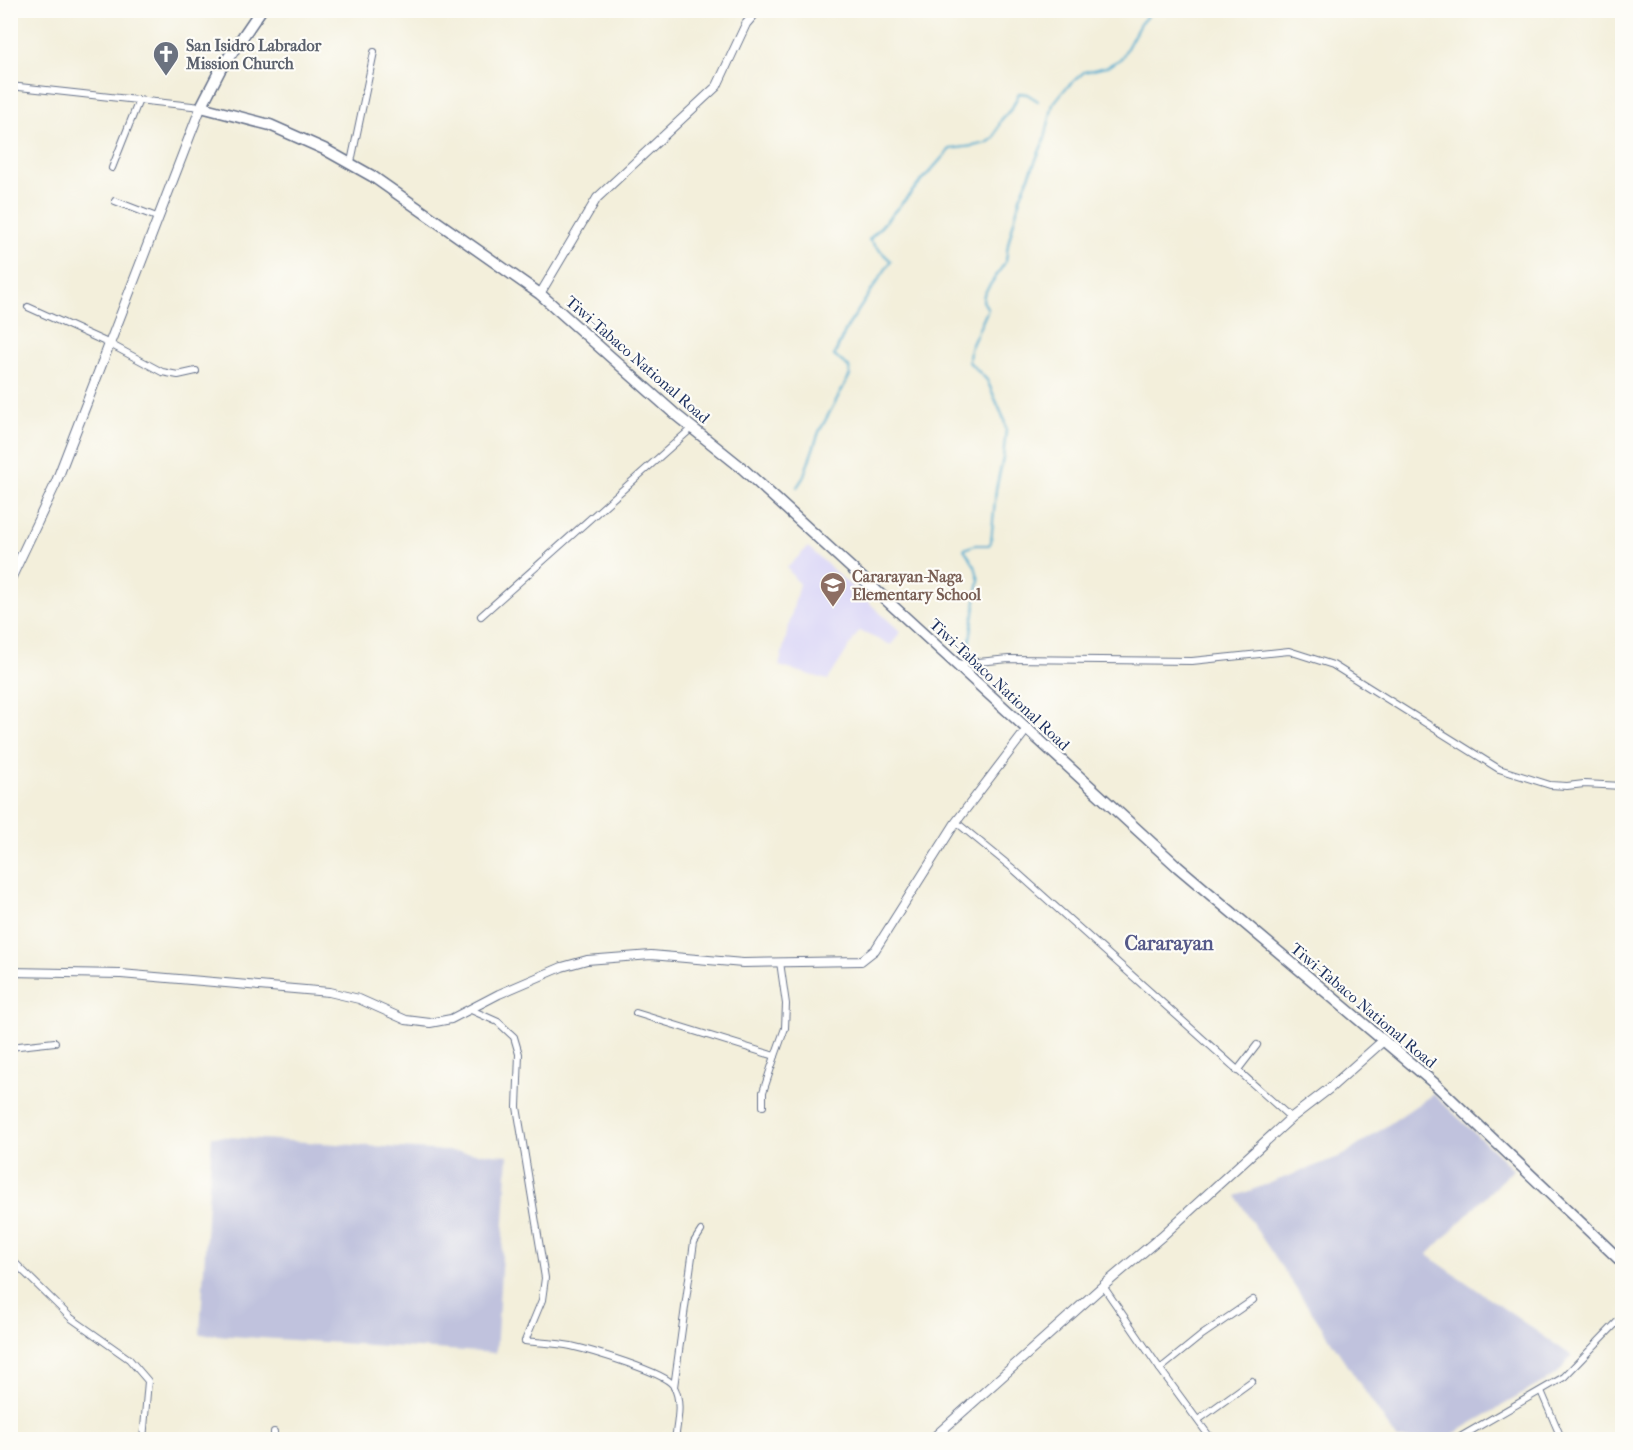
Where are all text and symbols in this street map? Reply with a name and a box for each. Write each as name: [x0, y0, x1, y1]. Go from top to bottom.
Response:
place label: San Isidro Labrador Mission Church: [185, 36, 322, 73]
church icon: San Isidro Labrador Mission Church: [151, 39, 181, 77]
street label: Tiwi-Tabaco National Road: [562, 292, 714, 427]
place label: Cararayan-Naga Elementary School: [852, 567, 981, 605]
school or university icon: Cararayan-Naga Elementary School: [818, 570, 848, 608]
street label: Tiwi-Tabaco National Road: [926, 614, 1074, 754]
district label: Cararayan: [1124, 932, 1214, 955]
street label: Tiwi-Tabaco National Road: [1287, 939, 1441, 1072]

